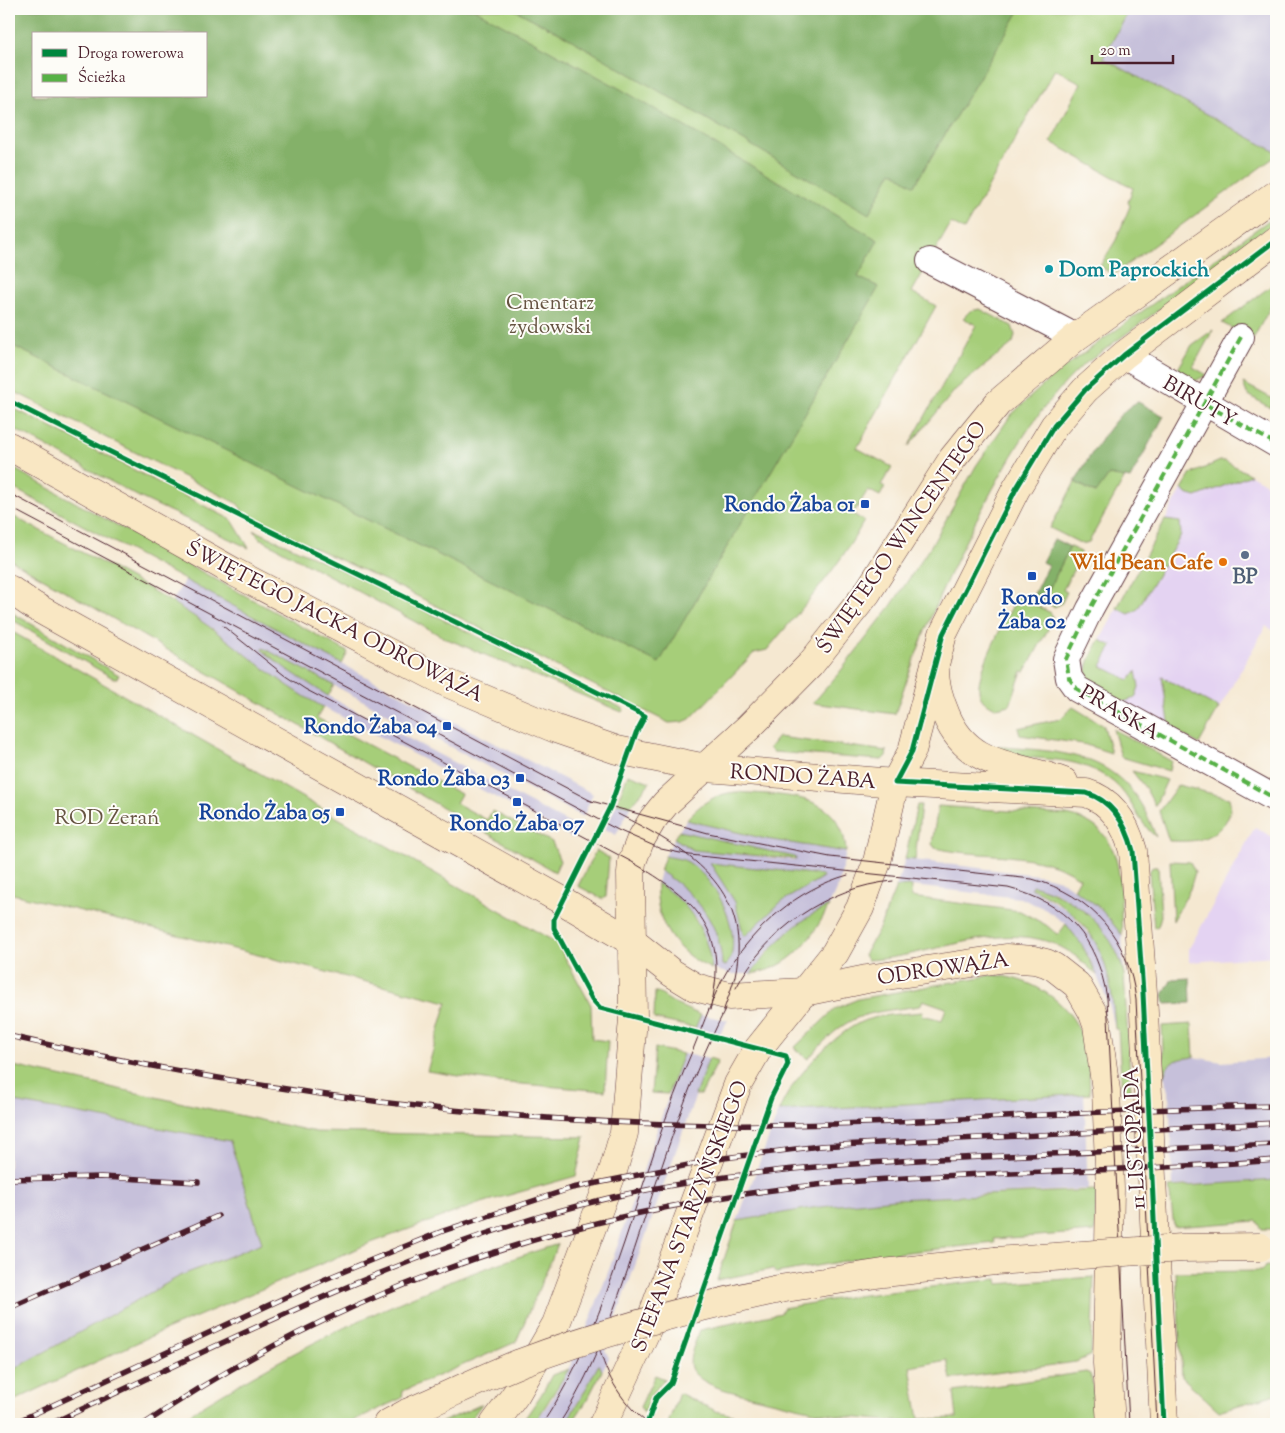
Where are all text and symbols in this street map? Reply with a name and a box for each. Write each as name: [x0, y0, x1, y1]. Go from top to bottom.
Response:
legend: [32, 32, 208, 98]
scale bar: [1092, 32, 1174, 64]
text: 20 m: [1100, 41, 1131, 62]
text: Droga rowerowa: [78, 44, 184, 65]
text: Ścieżka: [78, 66, 126, 89]
place label: Dom Paprockich: [1059, 256, 1210, 286]
marker: Dom Paprockich: [1043, 263, 1055, 275]
park label: Cmentarz żydowski: [506, 289, 594, 343]
street label: BIRUTY: [1157, 370, 1242, 436]
street label: ŚWIĘTEGO WINCENTEGO: [811, 416, 995, 661]
place label: Rondo Żaba 01: [724, 491, 856, 521]
marker: Rondo Żaba 01: [859, 498, 871, 510]
street label: ŚWIĘTEGO JACKA ODROWĄŻA: [180, 534, 488, 711]
place label: Wild Bean Cafe: [1070, 549, 1213, 579]
marker: BP: [1239, 549, 1251, 561]
marker: Wild Bean Cafe: [1217, 556, 1229, 568]
place label: BP: [1232, 563, 1258, 593]
marker: Rondo Żaba 02: [1026, 570, 1038, 582]
place label: Rondo Żaba 02: [998, 584, 1066, 638]
street label: PRASKA: [1073, 679, 1165, 749]
place label: Rondo Żaba 04: [304, 713, 437, 743]
marker: Rondo Żaba 04: [441, 720, 453, 732]
street label: RONDO ŻABA: [729, 758, 877, 798]
place label: Rondo Żaba 03: [378, 765, 510, 795]
marker: Rondo Żaba 03: [514, 772, 526, 784]
marker: Rondo Żaba 07: [511, 796, 523, 808]
place label: Rondo Żaba 05: [199, 799, 331, 829]
park label: ROD Żerań: [54, 804, 160, 834]
marker: Rondo Żaba 05: [334, 806, 346, 818]
place label: Rondo Żaba 07: [450, 810, 585, 840]
street label: ODROWĄŻA: [875, 946, 1011, 994]
street label: 11 LISTOPADA: [1117, 1066, 1155, 1210]
street label: STEFANA STARZYŃSKIEGO: [625, 1076, 757, 1357]

